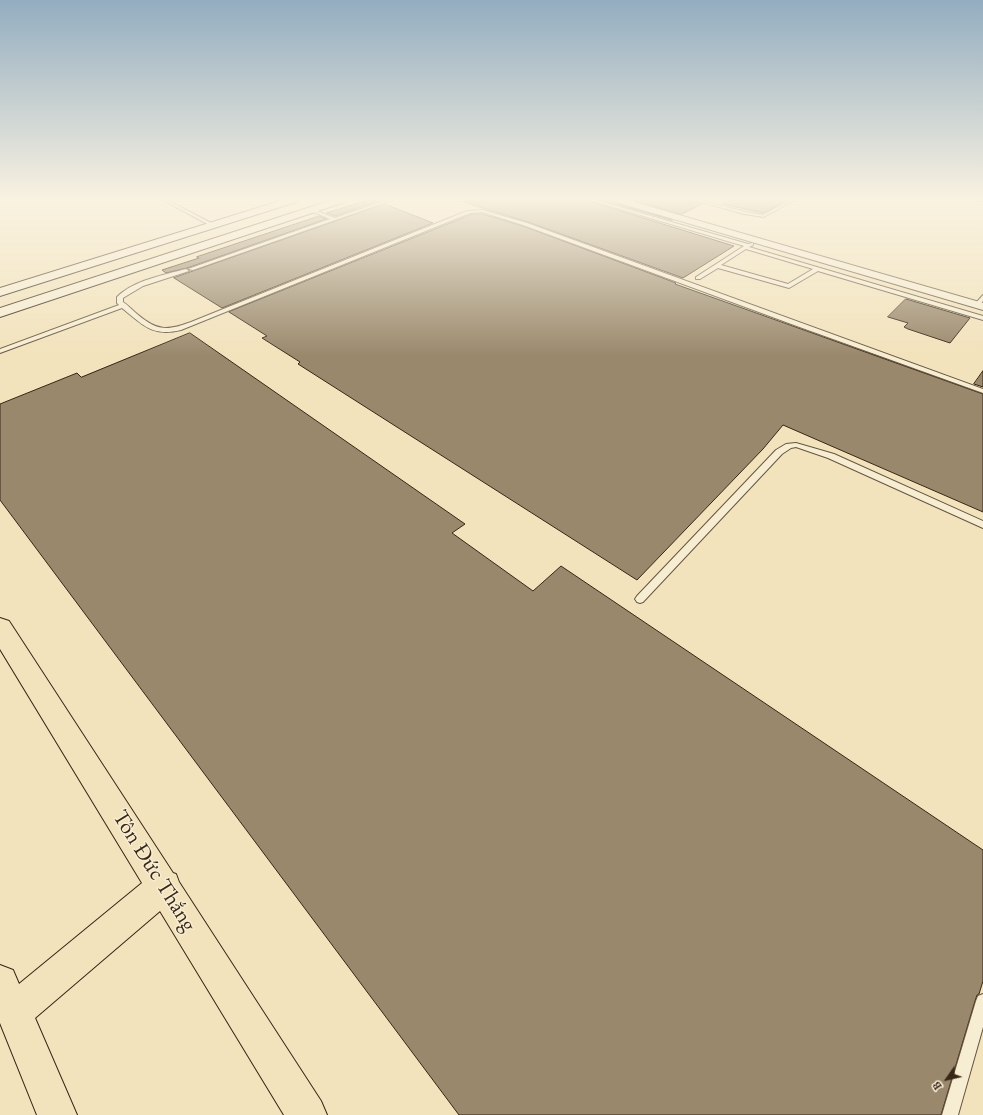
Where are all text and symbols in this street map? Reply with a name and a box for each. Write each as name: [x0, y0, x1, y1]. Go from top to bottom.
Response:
street label: Tôn Đức Thắng: [106, 806, 202, 936]
north arrow: [927, 1059, 967, 1099]
text: B: [929, 1079, 945, 1092]

